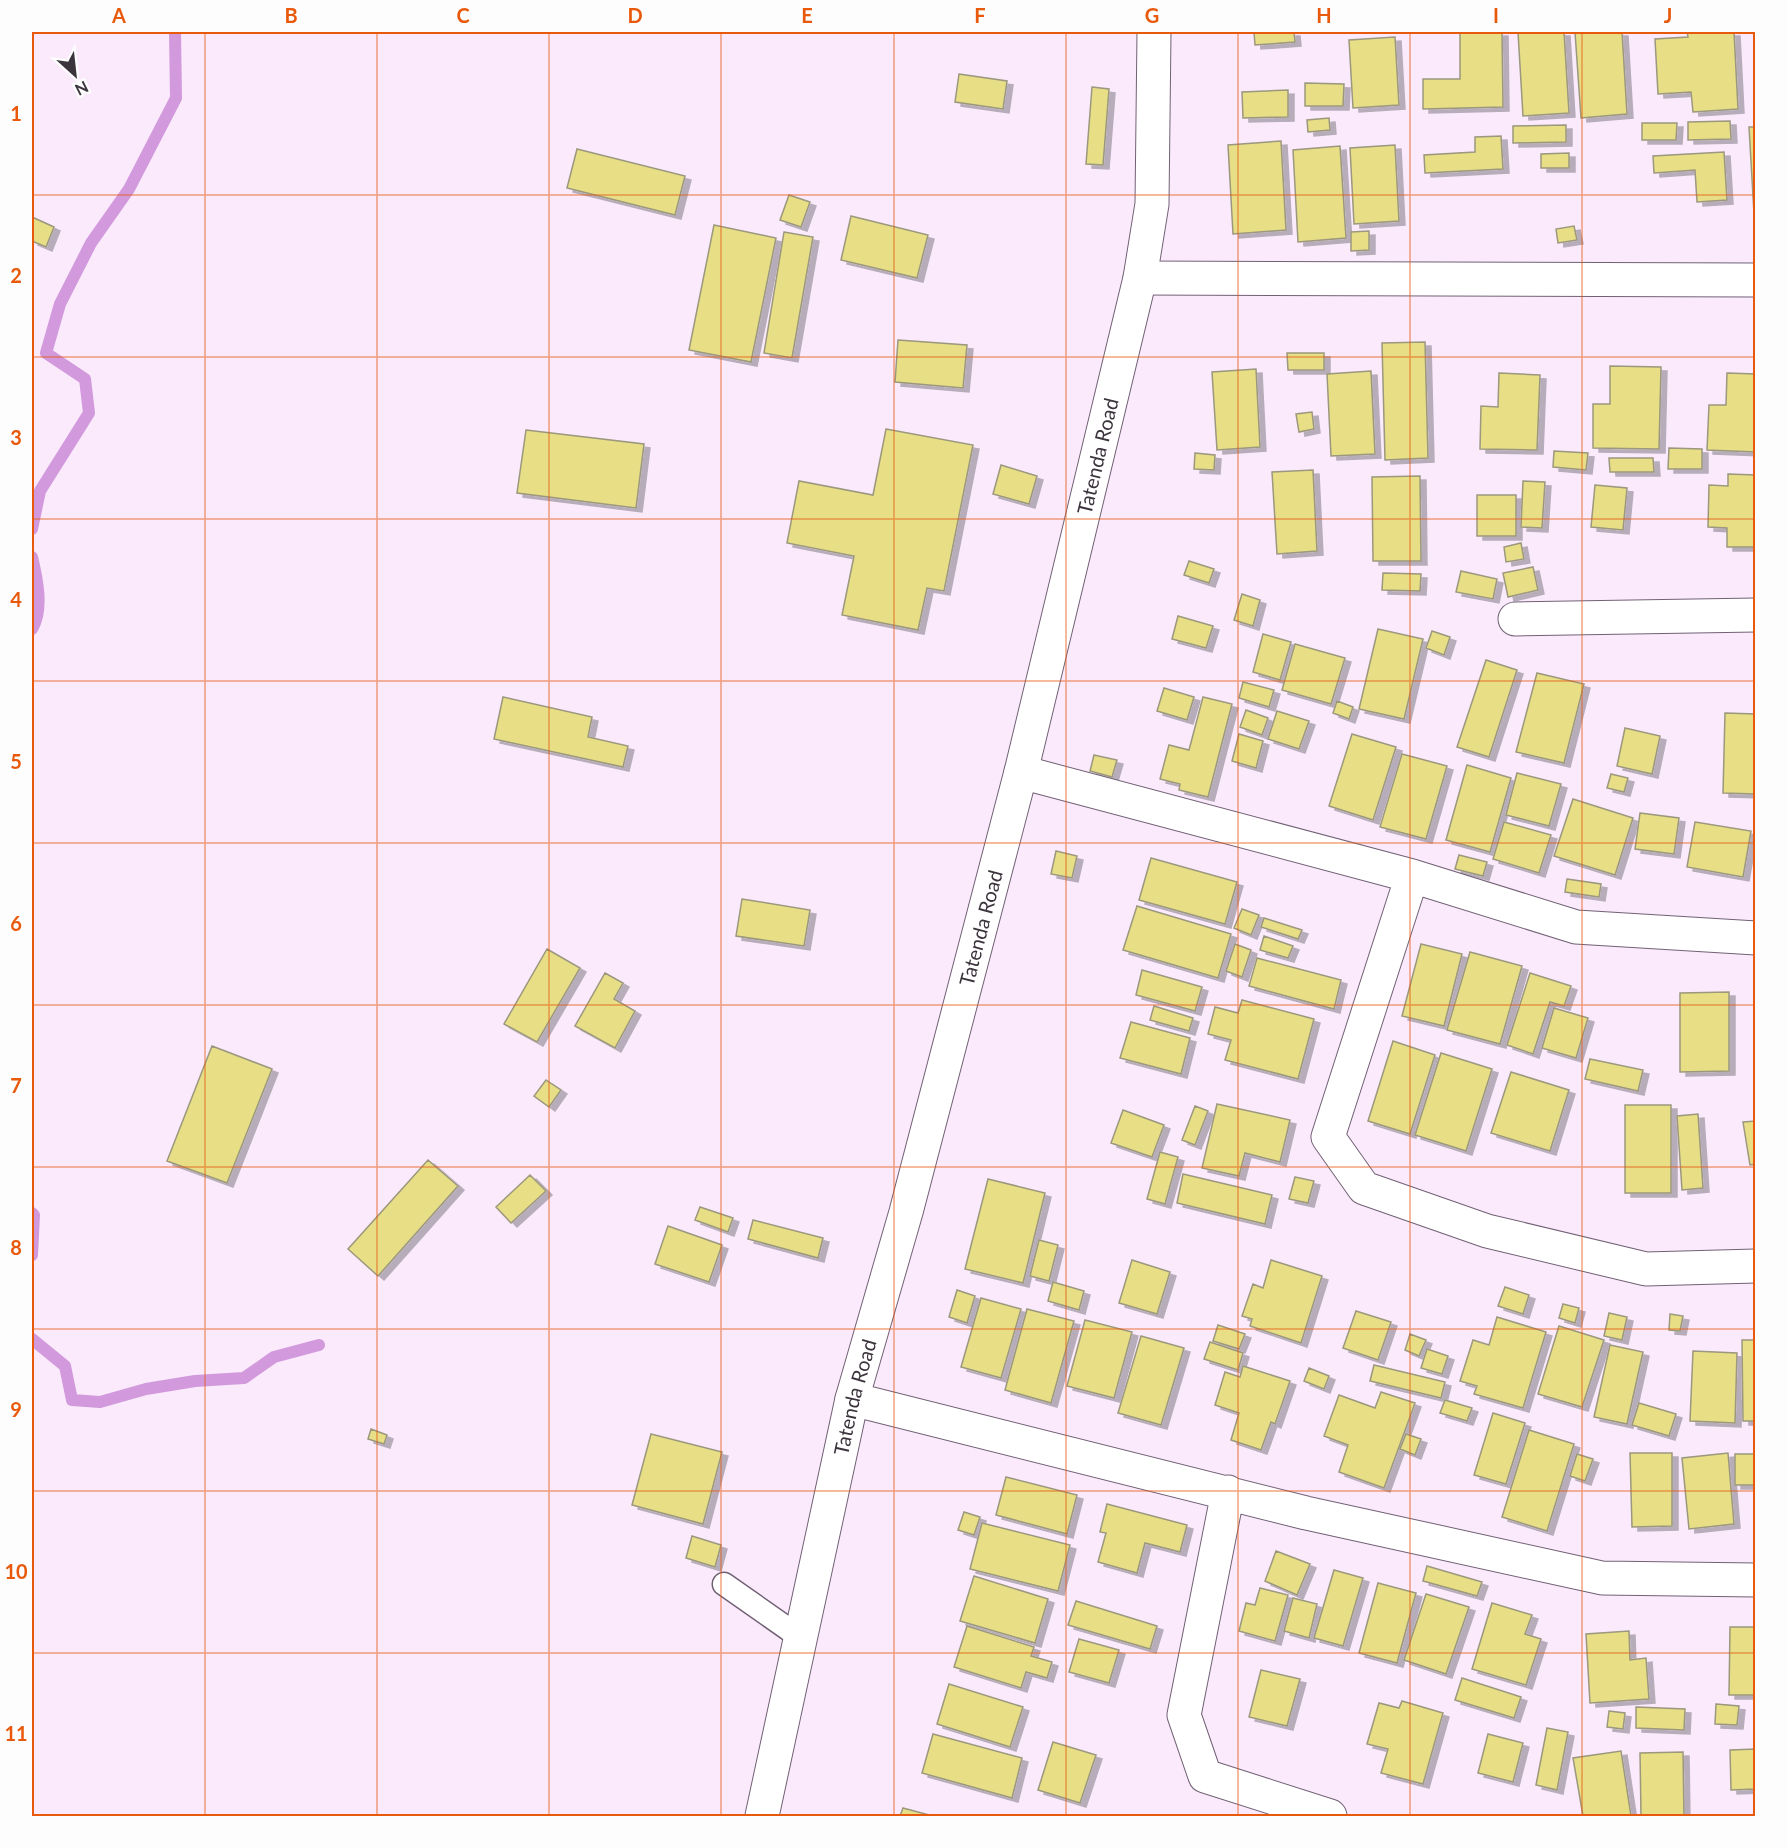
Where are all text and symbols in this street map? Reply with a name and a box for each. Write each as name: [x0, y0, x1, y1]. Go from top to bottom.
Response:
text: A: [111, 3, 126, 27]
text: B: [284, 3, 298, 27]
text: C: [456, 3, 470, 27]
text: D: [627, 3, 643, 27]
text: E: [801, 3, 813, 27]
text: F: [974, 3, 986, 27]
text: G: [1145, 3, 1159, 27]
text: H: [1316, 3, 1332, 27]
text: I: [1493, 3, 1499, 27]
text: J: [1664, 3, 1672, 27]
north arrow: [45, 45, 105, 105]
text: N: [72, 78, 92, 100]
text: 1: [10, 101, 22, 125]
text: 2: [10, 263, 22, 287]
street label: Tatenda Road: [1072, 395, 1123, 517]
text: 3: [10, 425, 22, 449]
text: 4: [10, 587, 22, 611]
text: 5: [10, 749, 22, 773]
street label: Tatenda Road: [954, 867, 1007, 988]
text: 6: [10, 911, 22, 935]
text: 7: [10, 1073, 22, 1097]
text: 8: [10, 1235, 22, 1259]
street label: Tatenda Road: [828, 1336, 881, 1457]
text: 9: [10, 1397, 22, 1421]
text: 10: [4, 1559, 28, 1583]
text: 11: [4, 1721, 28, 1745]

